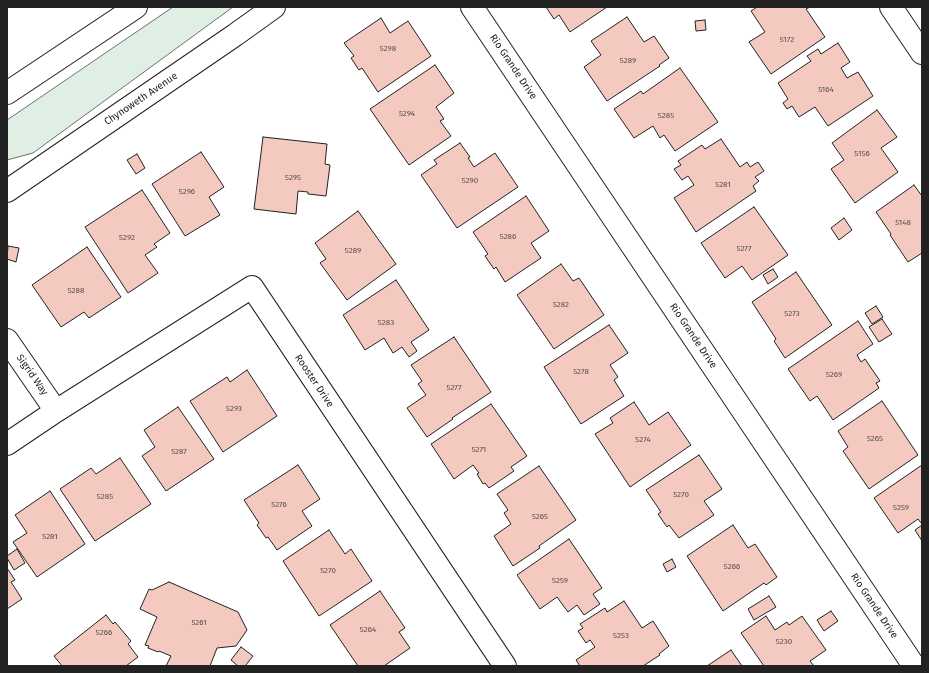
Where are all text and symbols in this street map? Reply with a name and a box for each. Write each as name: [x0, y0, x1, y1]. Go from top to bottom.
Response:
street label: Rio Grande Drive: [487, 32, 539, 102]
house number: 5172: [780, 35, 794, 45]
house number: 5298: [380, 44, 396, 54]
house number: 5289: [620, 56, 636, 66]
street label: Chynoweth Avenue: [102, 70, 180, 128]
house number: 5164: [818, 85, 834, 95]
house number: 5294: [399, 109, 415, 119]
house number: 5285: [658, 111, 674, 121]
house number: 5156: [854, 149, 870, 159]
house number: 5295: [285, 173, 301, 183]
house number: 5290: [462, 176, 478, 186]
house number: 5281: [715, 180, 731, 190]
house number: 5296: [179, 187, 195, 197]
house number: 5148: [895, 218, 911, 228]
house number: 5286: [500, 232, 516, 242]
house number: 5292: [119, 233, 135, 243]
house number: 5277: [737, 244, 751, 254]
house number: 5289: [345, 246, 361, 256]
house number: 5288: [68, 286, 84, 296]
house number: 5282: [553, 300, 569, 310]
street label: Rio Grande Drive: [667, 301, 719, 371]
house number: 5273: [784, 309, 800, 319]
house number: 5283: [378, 318, 394, 328]
street label: Sigrid Way: [14, 352, 50, 398]
street label: Rooster Drive: [292, 352, 336, 410]
house number: 5278: [573, 367, 589, 377]
house number: 5269: [826, 370, 842, 380]
house number: 5277: [447, 383, 461, 393]
house number: 5293: [226, 404, 242, 414]
house number: 5265: [867, 434, 883, 444]
house number: 5274: [635, 435, 651, 445]
house number: 5271: [472, 445, 486, 455]
house number: 5287: [171, 447, 187, 457]
house number: 5270: [673, 490, 689, 500]
house number: 5285: [97, 492, 113, 502]
house number: 5276: [271, 500, 287, 510]
house number: 5259: [893, 503, 909, 513]
house number: 5265: [532, 512, 548, 522]
house number: 5281: [42, 532, 58, 542]
house number: 5266: [724, 562, 740, 572]
house number: 5270: [320, 566, 336, 576]
street label: Rio Grande Drive: [848, 571, 900, 641]
house number: 5259: [552, 576, 568, 586]
house number: 5261: [191, 618, 207, 628]
house number: 5264: [360, 625, 376, 635]
house number: 5266: [96, 628, 112, 638]
house number: 5253: [613, 631, 629, 641]
house number: 5230: [776, 637, 792, 647]

